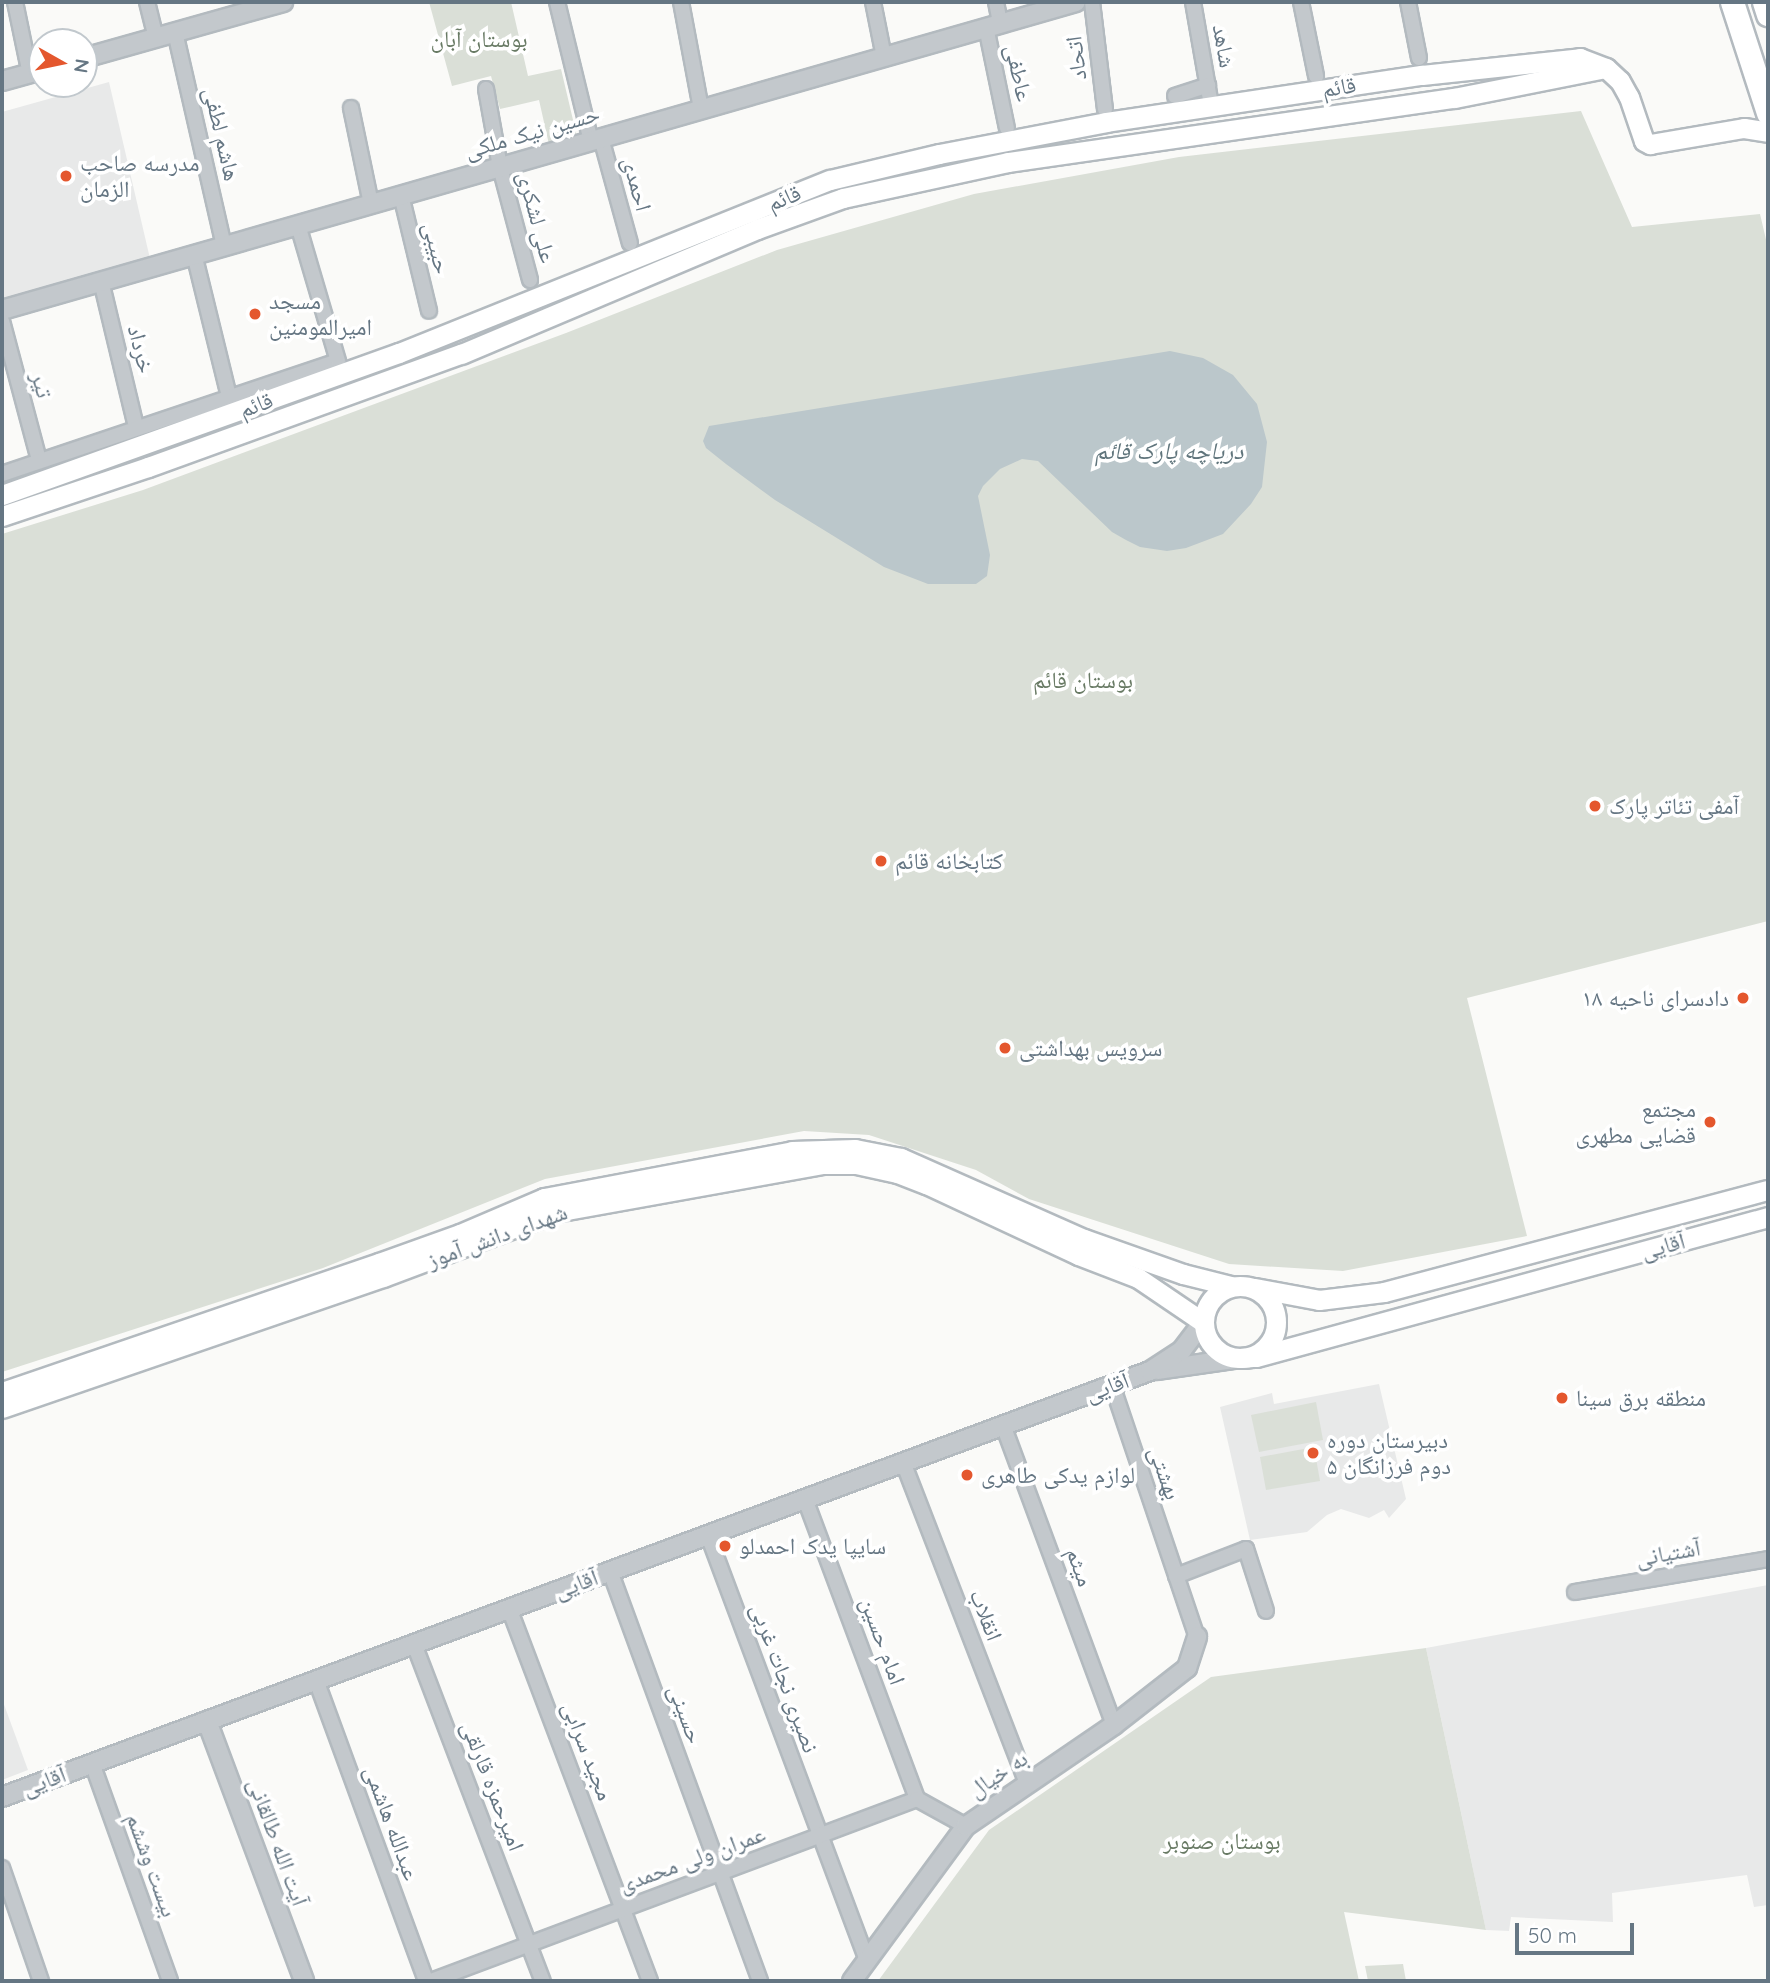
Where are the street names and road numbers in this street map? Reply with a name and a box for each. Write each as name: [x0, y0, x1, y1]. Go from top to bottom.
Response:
street label: شاهد: [1207, 22, 1241, 70]
street label: اتحاد: [1060, 34, 1092, 82]
street label: عاطفی: [1000, 42, 1038, 104]
street label: قائم: [1320, 71, 1358, 103]
street label: هاشم لطفی: [198, 85, 246, 183]
street label: حسین نیک ملکی: [461, 100, 603, 164]
street label: احمدی: [617, 154, 657, 214]
street label: علی لشکری: [512, 168, 562, 266]
street label: قائم: [763, 179, 805, 217]
street label: حبیبی: [417, 219, 457, 277]
street label: خرداد: [122, 322, 160, 376]
street label: تیر: [25, 369, 59, 401]
street label: قائم: [235, 386, 277, 424]
street label: شهدای دانش آموز: [423, 1198, 571, 1274]
street label: آقایی: [1638, 1227, 1688, 1265]
street label: آقایی: [1081, 1366, 1133, 1408]
street label: بهشتی: [1143, 1443, 1187, 1503]
street label: آشتیانی: [1634, 1534, 1702, 1572]
street label: میثم: [1060, 1544, 1100, 1590]
street label: آقایی: [550, 1563, 602, 1605]
street label: انقلاب: [964, 1586, 1008, 1644]
street label: امام حسین: [854, 1594, 912, 1688]
street label: نصیری نجات غربی: [745, 1600, 825, 1756]
street label: حسینی: [663, 1681, 709, 1747]
street label: مجید سرابی: [557, 1698, 619, 1804]
street label: امیرحمزه قارلقی: [456, 1717, 530, 1855]
street label: به خیال: [963, 1744, 1033, 1804]
street label: آقایی: [18, 1760, 70, 1802]
street label: عبدالله هاشمی: [359, 1762, 425, 1884]
street label: آیت الله طالقانی: [242, 1774, 314, 1910]
street label: بیست وششم: [121, 1809, 183, 1921]
street label: عمران ولی محمدی: [615, 1820, 769, 1898]

